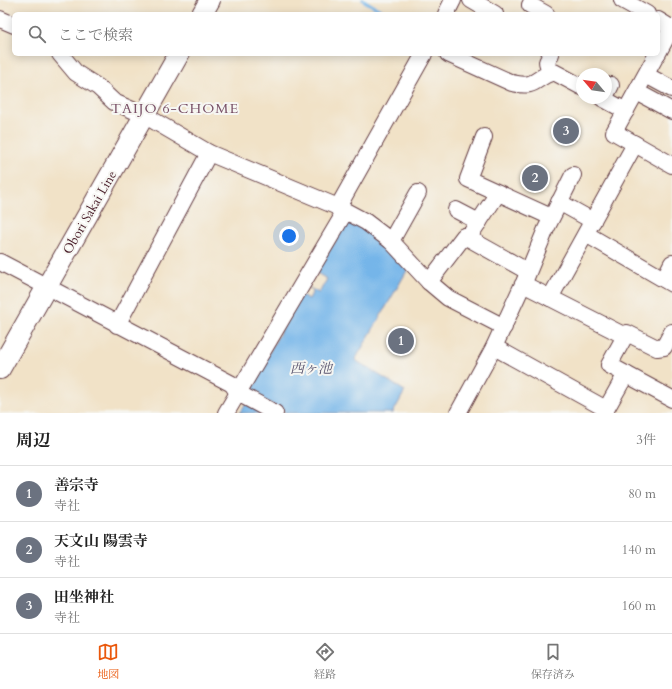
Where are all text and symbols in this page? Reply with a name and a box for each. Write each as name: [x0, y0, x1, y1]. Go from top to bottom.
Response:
search box: [12, 12, 660, 56]
icon: search: [26, 23, 48, 45]
text: ここで検索: [58, 25, 133, 45]
north arrow: [576, 68, 612, 104]
district label: TAIJO 6-CHOME: [111, 99, 239, 118]
pin: 3: [553, 116, 579, 146]
pin: 2: [522, 163, 548, 193]
street label: Obori Sakai Line: [59, 167, 121, 258]
your location: [279, 226, 299, 246]
pin: 1: [388, 326, 414, 356]
water label: 西ヶ池: [290, 359, 334, 378]
text: 周辺: [16, 429, 50, 452]
text: 3件: [636, 431, 656, 449]
text: 善宗寺: [54, 475, 99, 495]
text: 1: [26, 485, 32, 503]
text: 80 m: [628, 485, 656, 503]
text: 寺社: [54, 497, 80, 515]
text: 天文山 陽雲寺: [54, 531, 148, 551]
text: 2: [26, 541, 32, 559]
text: 140 m: [622, 541, 656, 559]
text: 寺社: [54, 553, 80, 571]
text: 田坐神社: [54, 587, 114, 607]
text: 3: [26, 597, 32, 615]
text: 160 m: [622, 597, 656, 615]
text: 寺社: [54, 609, 80, 627]
tab: 地図: [97, 641, 119, 682]
tab: 経路: [314, 641, 336, 682]
tab: 保存済み: [531, 641, 575, 682]

